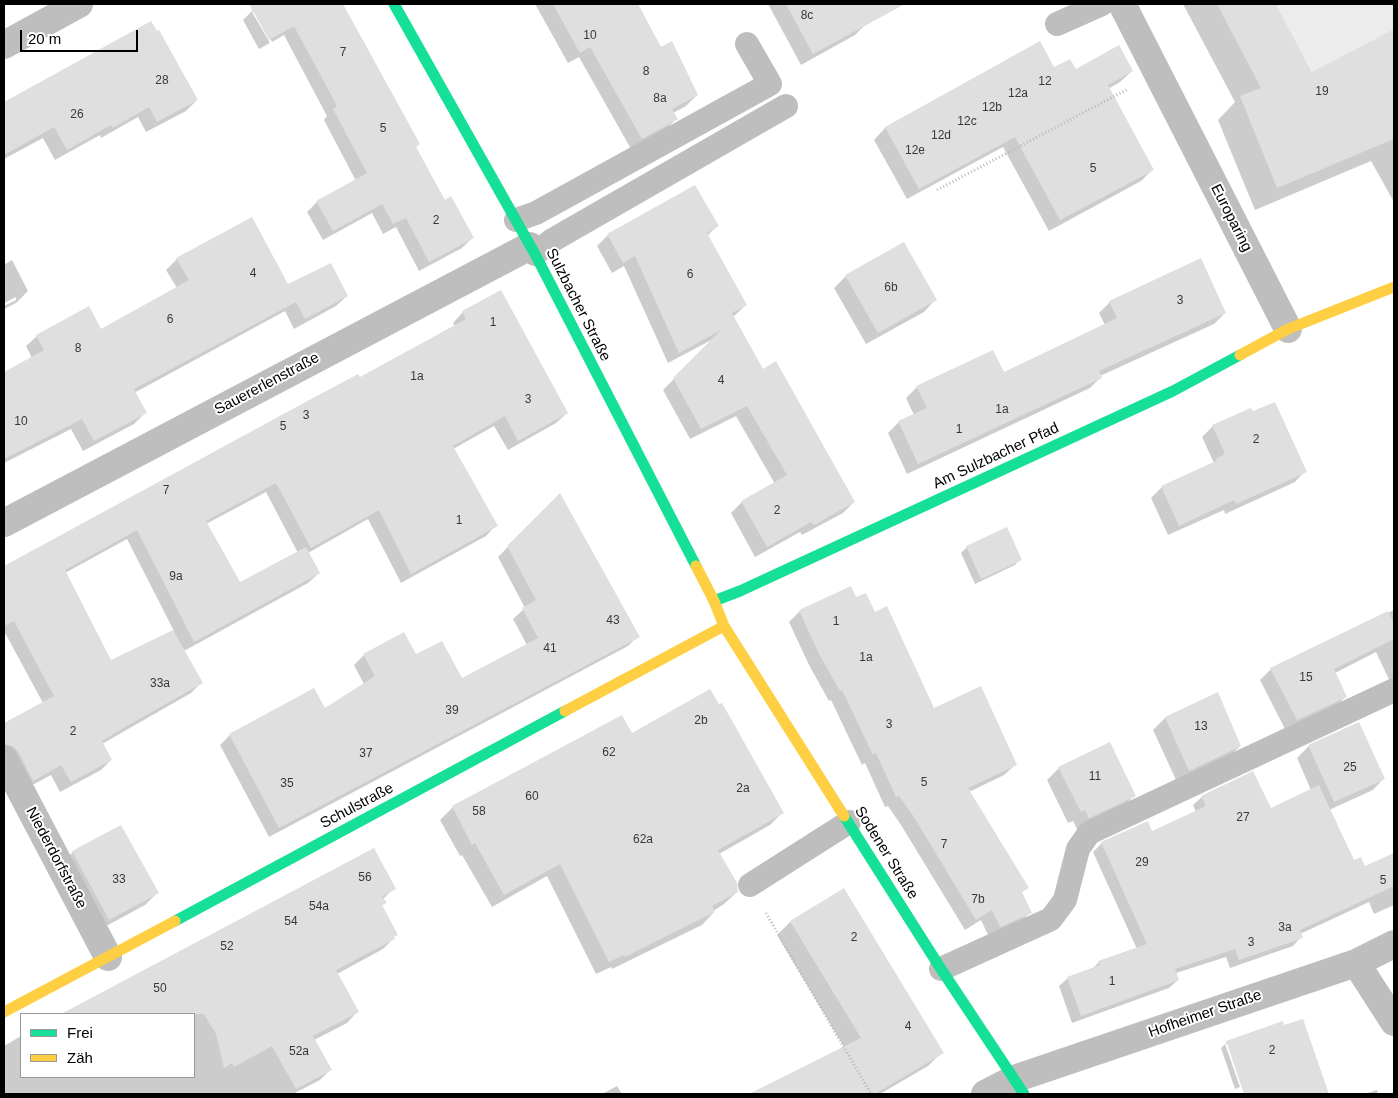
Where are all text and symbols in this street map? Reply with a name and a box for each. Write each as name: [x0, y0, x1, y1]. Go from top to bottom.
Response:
house number: 8c: [801, 9, 813, 23]
scale bar: [22, 20, 140, 52]
house number: 10: [583, 29, 597, 43]
text: 20 m: [28, 30, 61, 47]
house number: 7: [340, 46, 346, 60]
house number: 8: [643, 65, 649, 79]
house number: 28: [155, 74, 169, 88]
house number: 12: [1038, 75, 1052, 89]
house number: 19: [1315, 85, 1329, 99]
house number: 12a: [1008, 87, 1028, 101]
house number: 8a: [653, 92, 667, 106]
house number: 12b: [982, 101, 1002, 115]
house number: 26: [70, 108, 84, 122]
house number: 12c: [957, 115, 977, 129]
house number: 5: [380, 122, 386, 136]
house number: 12d: [931, 129, 951, 143]
house number: 12e: [905, 144, 925, 158]
house number: 5: [1090, 162, 1096, 176]
street label: Europaring: [1206, 181, 1256, 255]
house number: 2: [433, 214, 439, 228]
street label: Sulzbacher Straße: [542, 246, 614, 364]
house number: 4: [250, 267, 256, 281]
house number: 6: [687, 268, 693, 282]
house number: 6b: [884, 281, 898, 295]
house number: 3: [1177, 294, 1183, 308]
house number: 6: [167, 313, 173, 327]
house number: 1: [490, 316, 496, 330]
house number: 8: [75, 342, 81, 356]
street label: Sauererlenstraße: [212, 349, 322, 419]
house number: 1a: [410, 370, 424, 384]
house number: 4: [718, 374, 724, 388]
house number: 3: [525, 393, 531, 407]
house number: 1a: [995, 403, 1009, 417]
house number: 3: [303, 409, 309, 423]
house number: 10: [14, 415, 28, 429]
street label: Am Sulzbacher Pfad: [930, 419, 1062, 493]
house number: 5: [280, 420, 286, 434]
house number: 1: [956, 423, 962, 437]
house number: 2: [1253, 433, 1259, 447]
house number: 7: [163, 484, 169, 498]
house number: 2: [774, 504, 780, 518]
house number: 1: [456, 514, 462, 528]
house number: 9a: [169, 570, 183, 584]
house number: 43: [606, 614, 620, 628]
house number: 1: [833, 615, 839, 629]
house number: 41: [543, 642, 557, 656]
house number: 1a: [859, 651, 873, 665]
house number: 15: [1299, 671, 1313, 685]
house number: 33a: [150, 677, 170, 691]
house number: 39: [445, 704, 459, 718]
house number: 2b: [694, 714, 708, 728]
house number: 3: [886, 718, 892, 732]
house number: 13: [1194, 720, 1208, 734]
house number: 2: [70, 725, 76, 739]
house number: 62: [602, 746, 616, 760]
house number: 37: [359, 747, 373, 761]
house number: 25: [1343, 761, 1357, 775]
house number: 11: [1089, 770, 1101, 784]
house number: 5: [921, 776, 927, 790]
house number: 35: [280, 777, 294, 791]
street label: Schulstraße: [317, 779, 397, 833]
house number: 2a: [736, 782, 750, 796]
house number: 60: [525, 790, 539, 804]
street label: Sodener Straße: [850, 803, 922, 903]
street label: Niederdorfstraße: [22, 804, 90, 912]
house number: 58: [472, 805, 486, 819]
house number: 27: [1236, 811, 1250, 825]
house number: 62a: [633, 833, 653, 847]
house number: 7: [941, 838, 947, 852]
house number: 29: [1135, 856, 1149, 870]
house number: 56: [358, 871, 372, 885]
house number: 33: [112, 873, 126, 887]
house number: 5: [1380, 874, 1386, 888]
house number: 7b: [971, 893, 985, 907]
house number: 54a: [309, 900, 329, 914]
house number: 54: [284, 915, 298, 929]
house number: 3a: [1278, 921, 1292, 935]
house number: 2: [851, 931, 857, 945]
house number: 3: [1248, 936, 1254, 950]
house number: 52: [220, 940, 234, 954]
house number: 1: [1109, 975, 1115, 989]
house number: 50: [153, 982, 167, 996]
street label: Hofheimer Straße: [1146, 986, 1264, 1042]
legend: [20, 1013, 195, 1078]
house number: 4: [905, 1020, 911, 1034]
text: Frei: [67, 1024, 93, 1041]
house number: 2: [1269, 1044, 1275, 1058]
house number: 52a: [289, 1045, 309, 1059]
text: Zäh: [67, 1049, 93, 1066]

